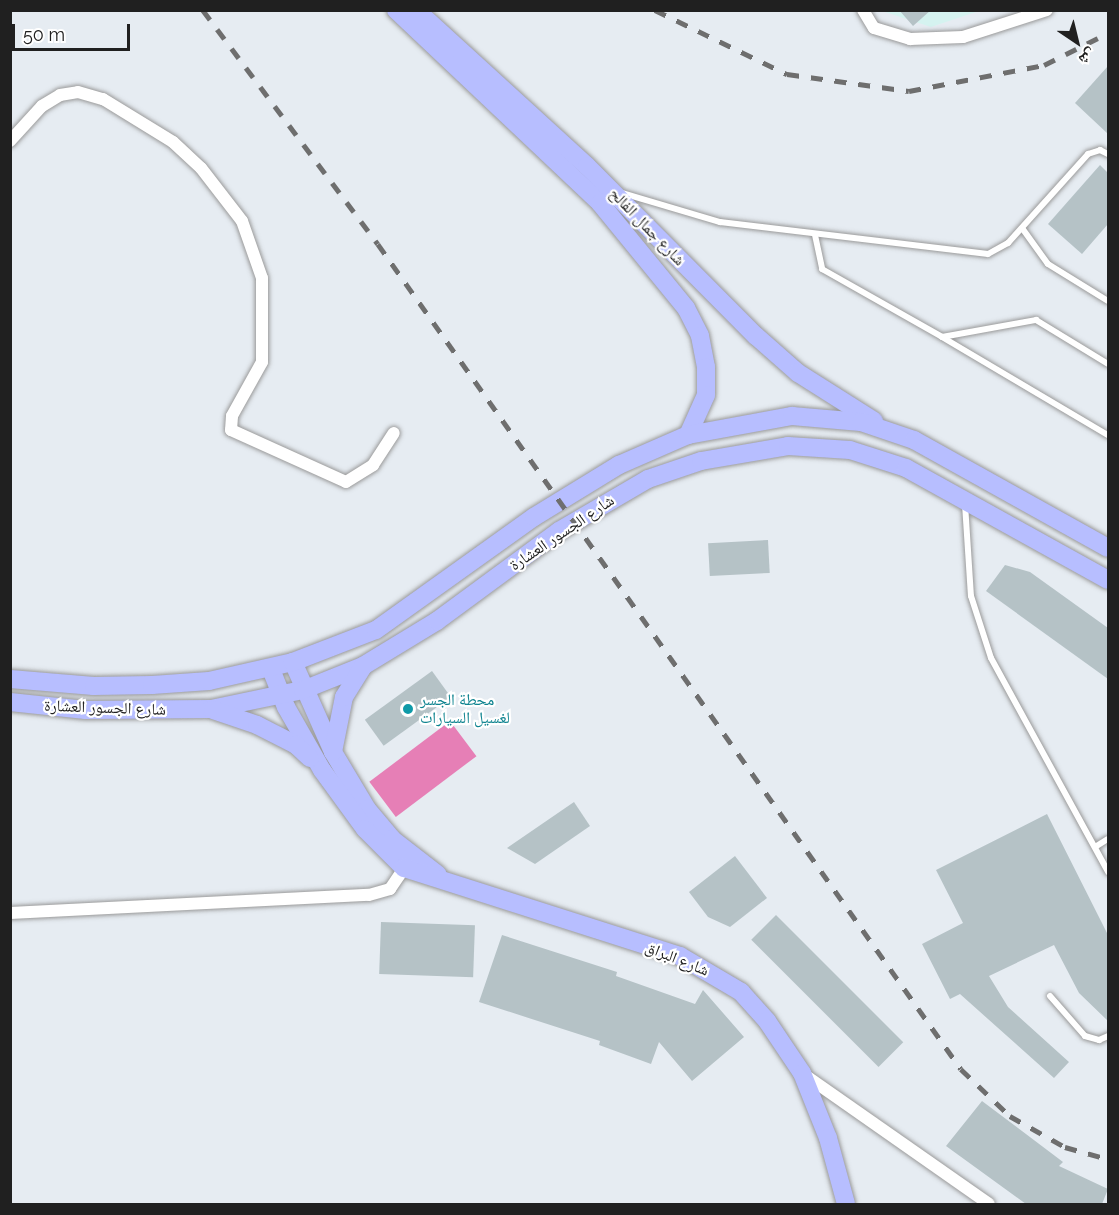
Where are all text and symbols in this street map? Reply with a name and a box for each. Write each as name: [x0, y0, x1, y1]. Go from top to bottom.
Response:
scale bar: [15, 12, 134, 50]
north arrow: [1047, 12, 1107, 72]
text: 50 m: [23, 24, 65, 45]
text: ش: [1075, 44, 1100, 70]
street label: شارع جمال الفالح: [605, 184, 689, 270]
street label: شارع الجسور العشارة: [506, 491, 618, 575]
place label: محطة الجسر لغسيل السيارات: [420, 690, 510, 728]
street label: شارع الجسور العشارة: [44, 696, 166, 720]
marker: محطة الجسر لغسيل السيارات: [401, 702, 415, 716]
street label: شارع البراق: [642, 938, 712, 980]

